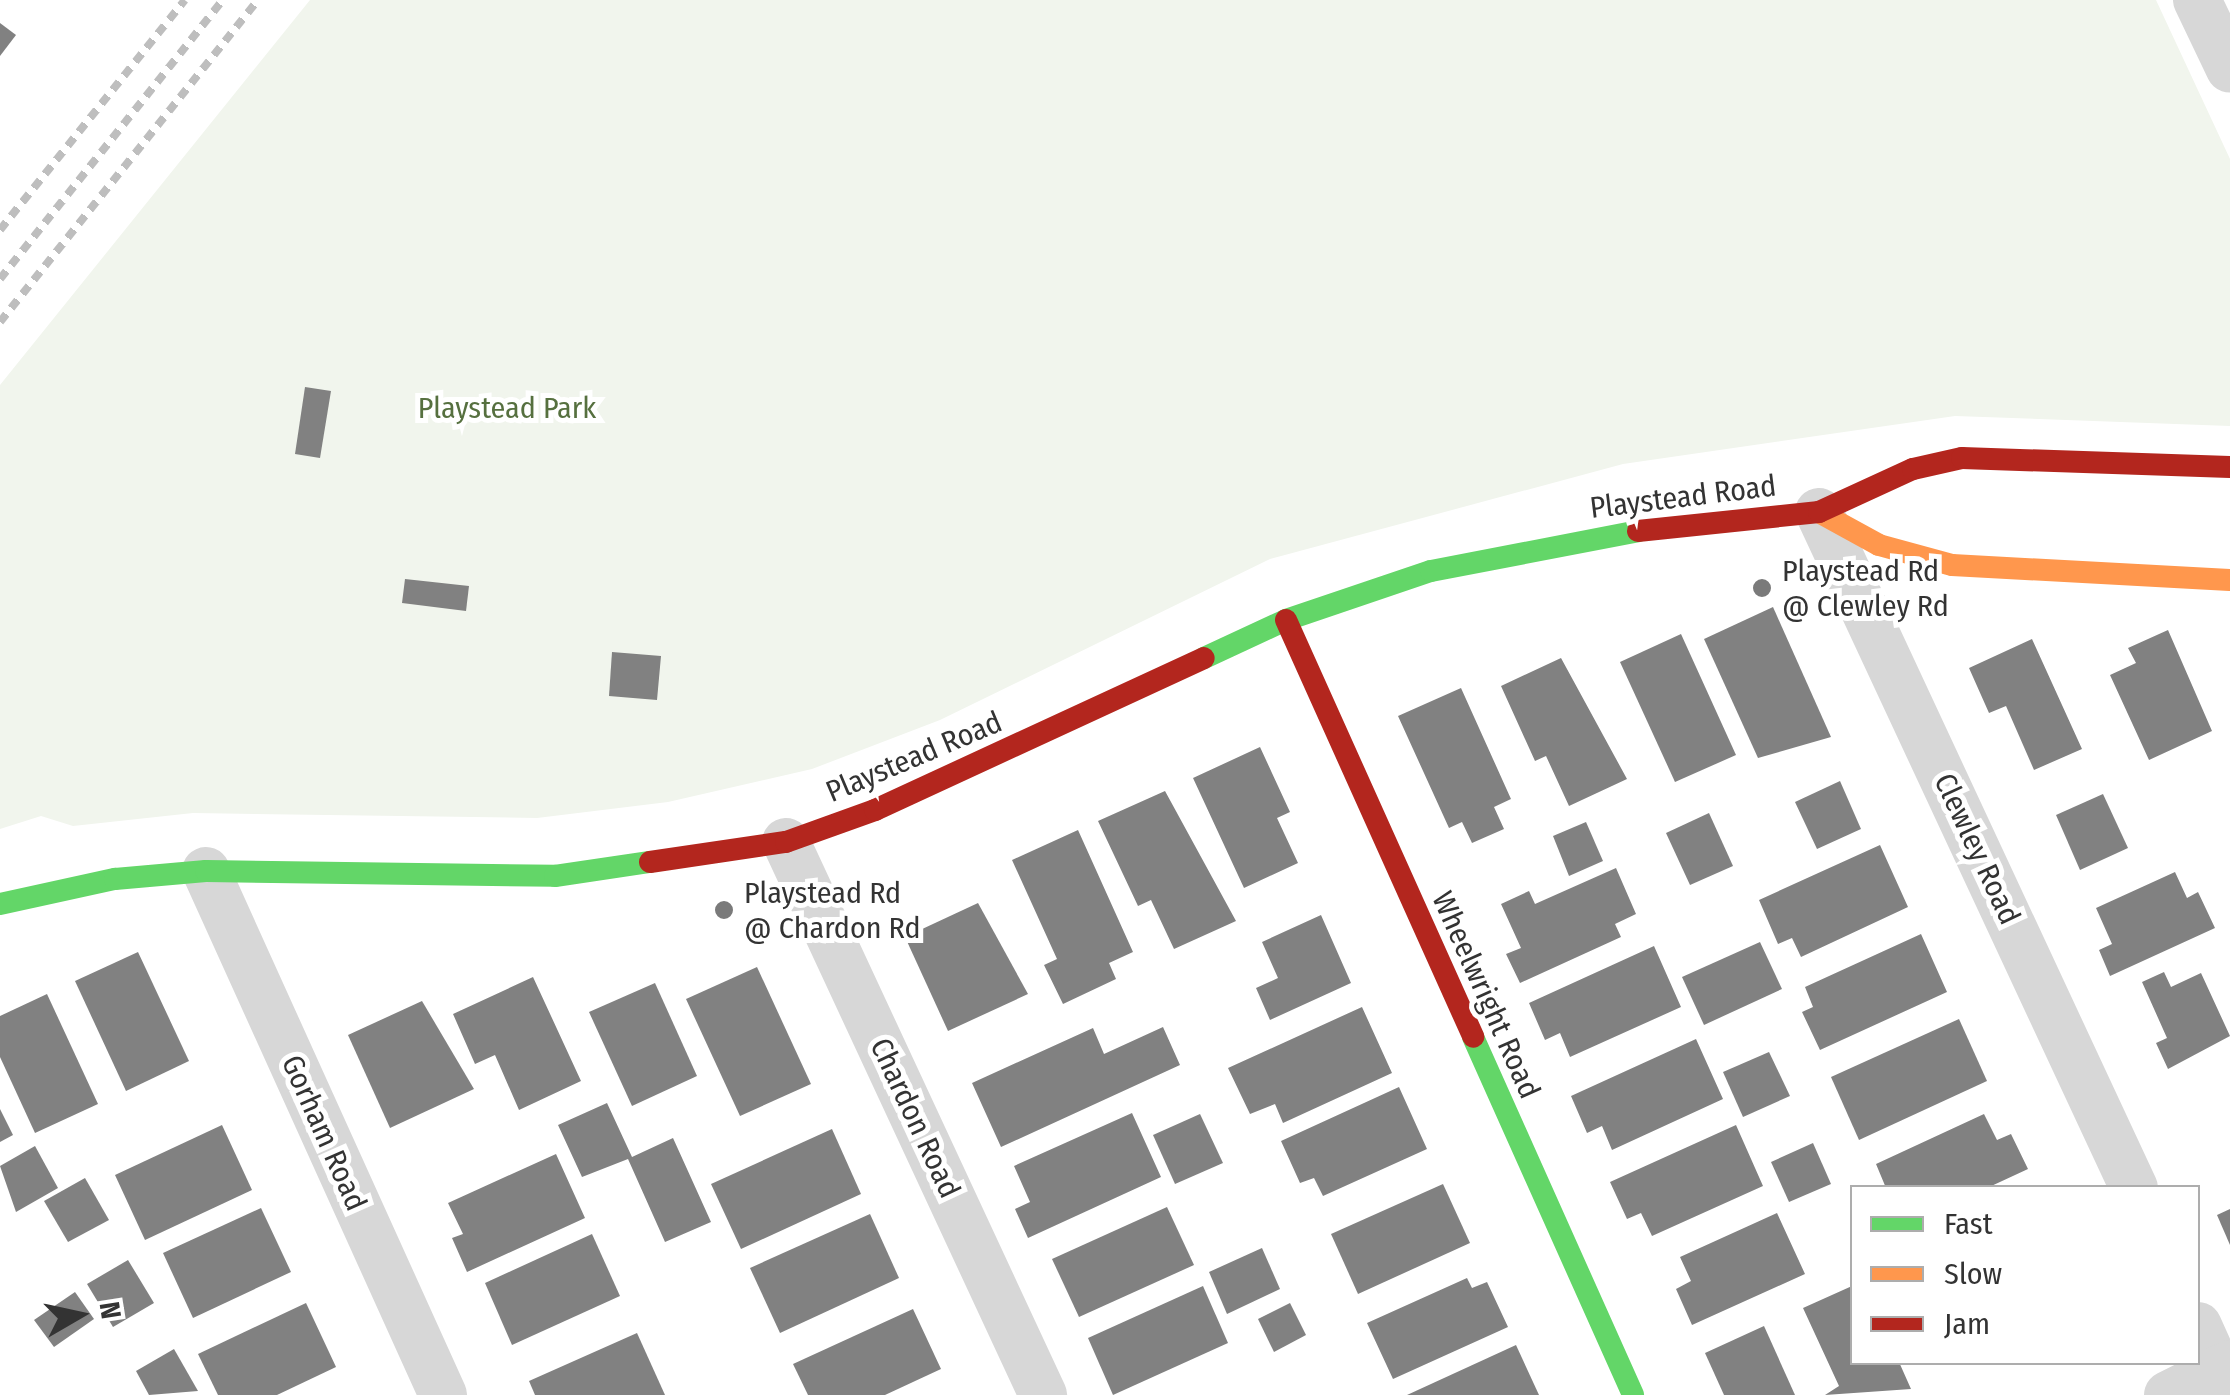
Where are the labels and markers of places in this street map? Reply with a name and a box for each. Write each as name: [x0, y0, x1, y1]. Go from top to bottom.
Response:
place label: Playstead Rd @ Clewley Rd: [1782, 553, 1949, 624]
marker: Playstead Rd @ Clewley Rd: [1751, 577, 1773, 599]
place label: Playstead Rd @ Chardon Rd: [744, 875, 921, 946]
marker: Playstead Rd @ Chardon Rd: [713, 899, 735, 921]

